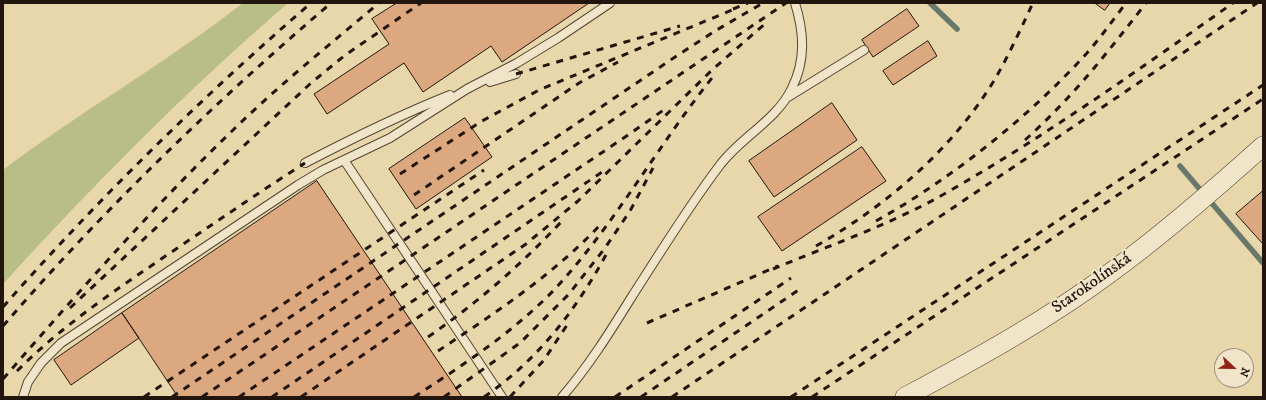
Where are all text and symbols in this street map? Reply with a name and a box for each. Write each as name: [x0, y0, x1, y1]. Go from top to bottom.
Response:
street label: Starokolínská: [1048, 249, 1136, 319]
north arrow: [1214, 348, 1254, 388]
text: N: [1236, 365, 1252, 379]

